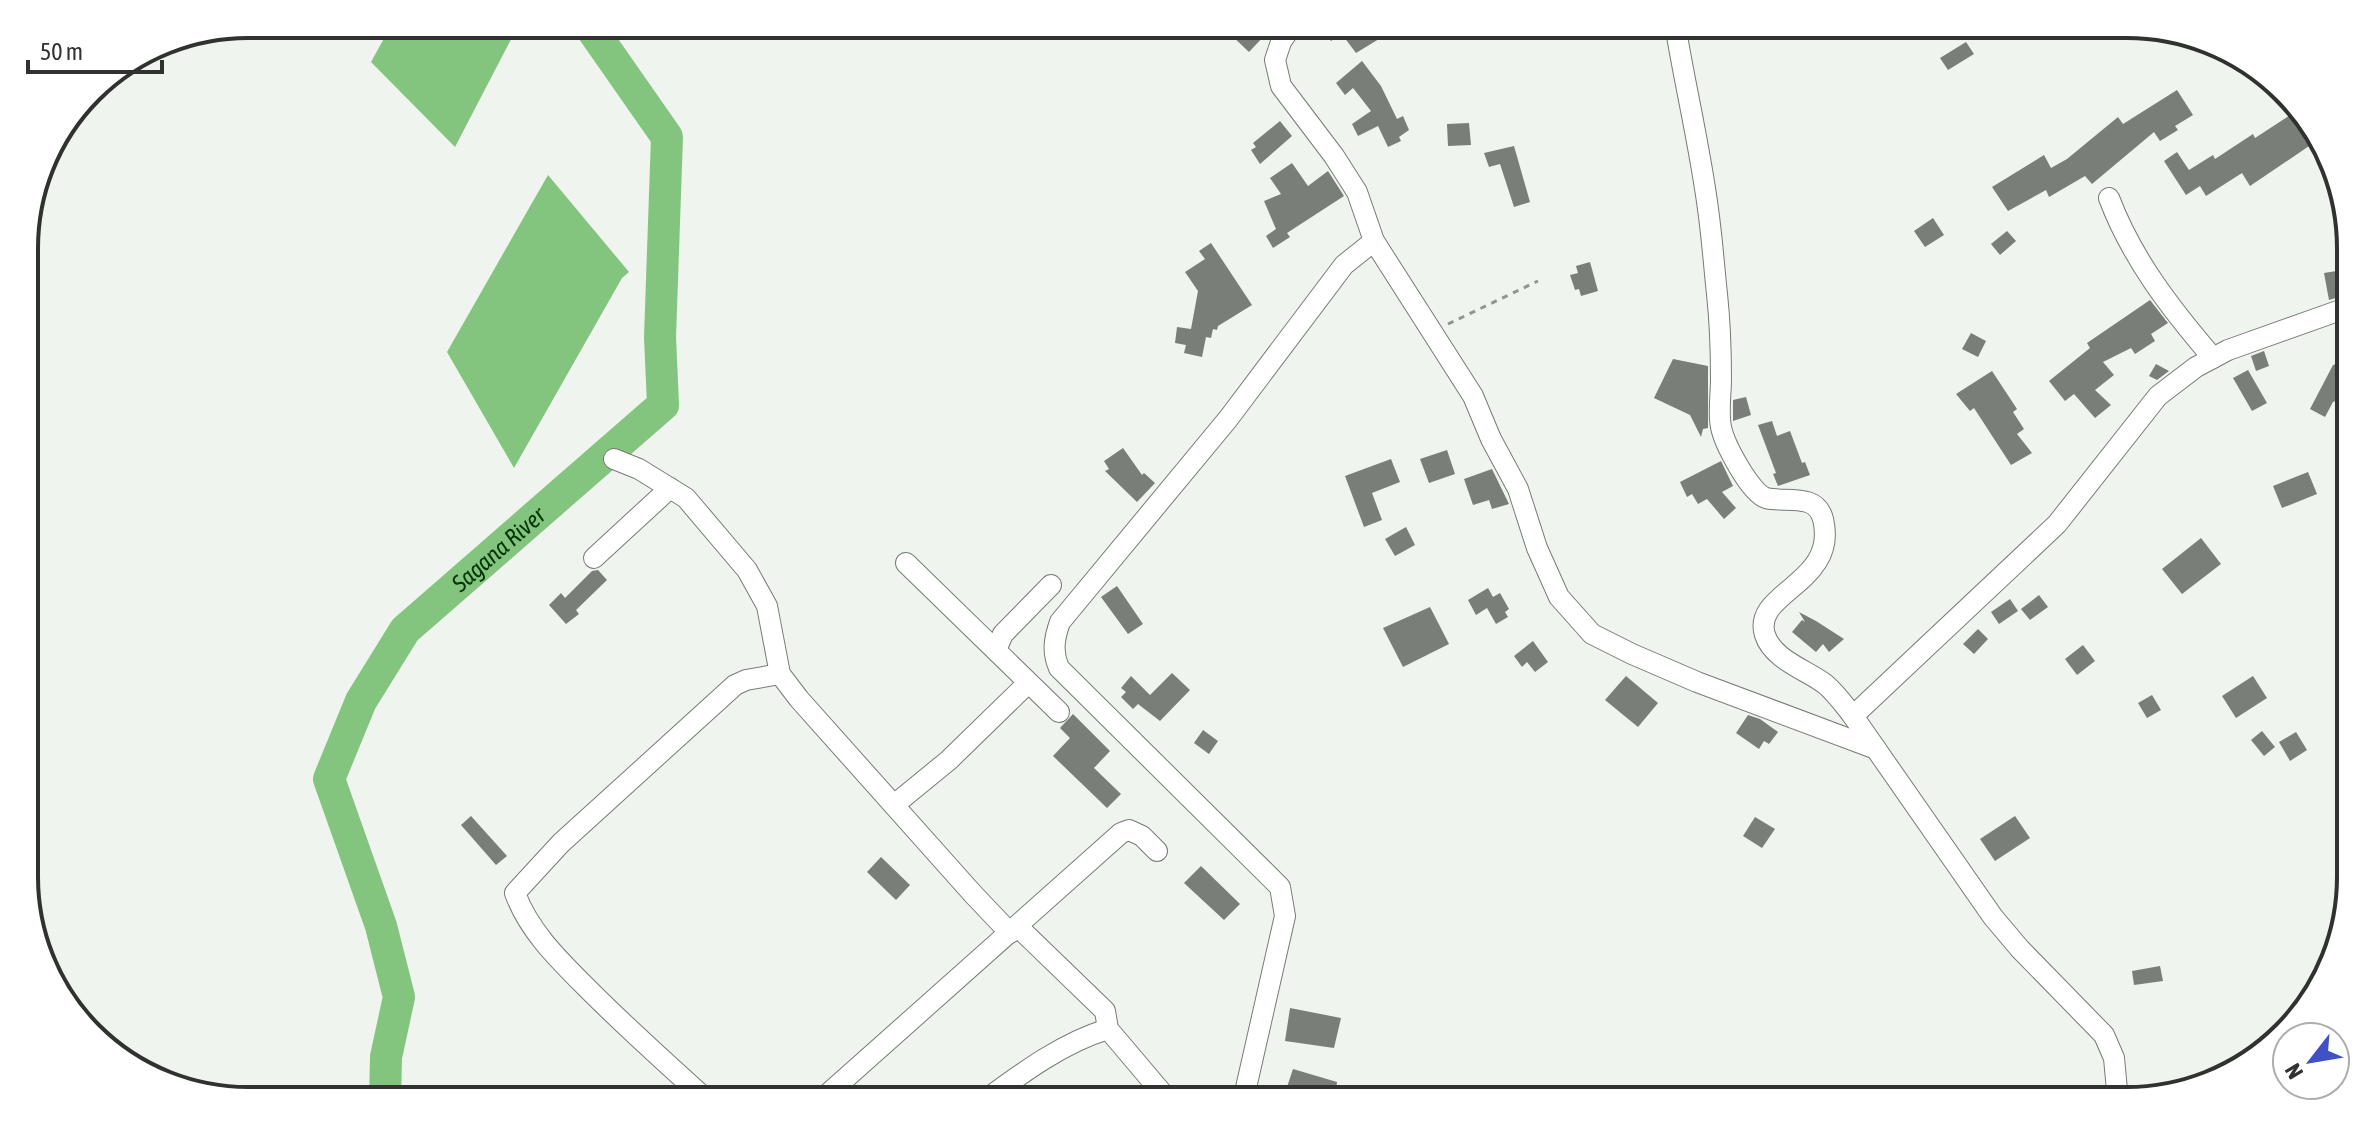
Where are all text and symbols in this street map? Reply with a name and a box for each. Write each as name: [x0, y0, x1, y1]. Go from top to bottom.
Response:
scale bar: [28, 24, 162, 74]
text: 50 m: [40, 38, 83, 65]
water label: Sagana River: [445, 500, 551, 597]
north arrow: [2271, 1021, 2351, 1101]
text: N: [2279, 1059, 2308, 1084]

